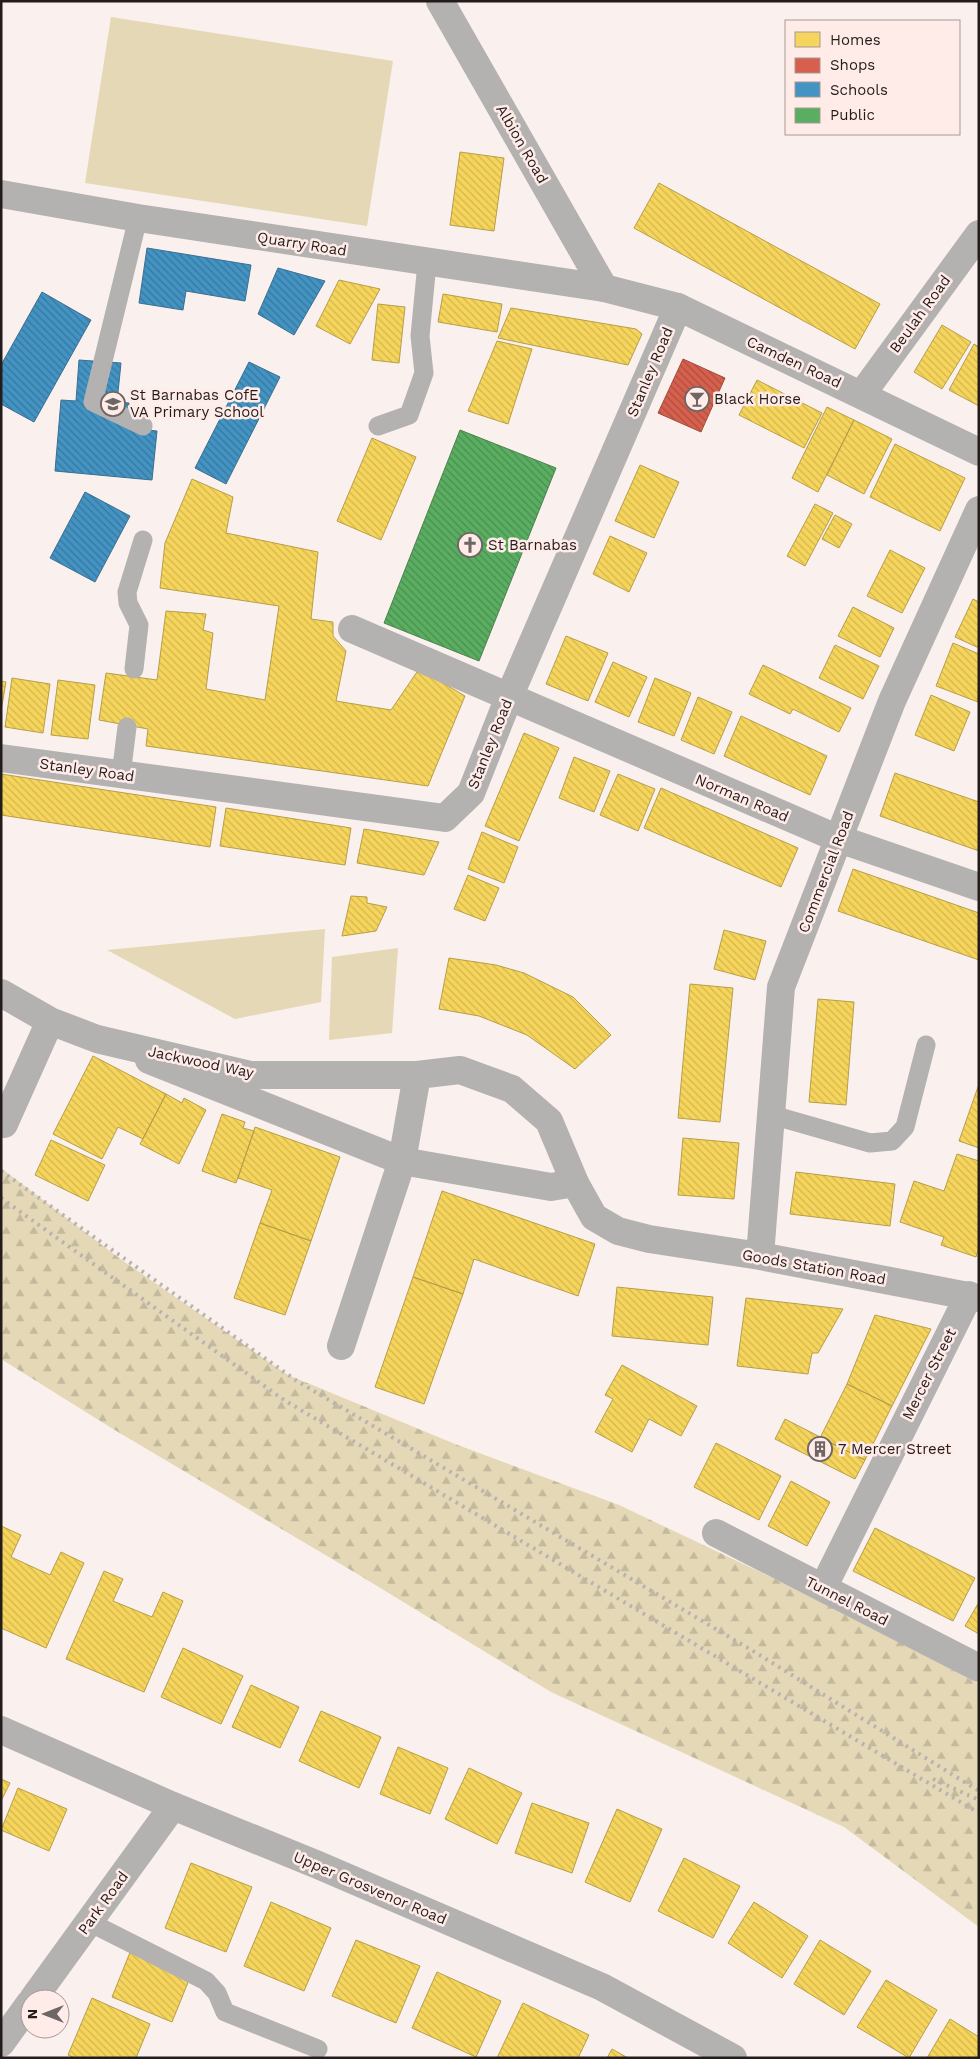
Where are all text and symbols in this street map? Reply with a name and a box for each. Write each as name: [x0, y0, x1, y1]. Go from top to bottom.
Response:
legend: [785, 20, 960, 135]
text: Homes: [830, 31, 881, 49]
text: Shops: [830, 56, 875, 74]
text: Schools: [830, 81, 888, 99]
street label: Albion Road: [492, 101, 552, 187]
text: Public: [830, 106, 875, 124]
street label: Quarry Road: [256, 228, 348, 260]
street label: Beulah Road: [886, 272, 954, 356]
street label: Stanley Road: [623, 324, 677, 420]
street label: Camden Road: [744, 332, 844, 392]
place label: St Barnabas CofE VA Primary School: [130, 386, 264, 421]
bar icon: Black Horse: [684, 386, 710, 412]
place label: Black Horse: [714, 390, 801, 408]
school or university icon: St Barnabas CofE VA Primary School: [100, 391, 126, 417]
church icon: St Barnabas: [457, 532, 483, 558]
place label: St Barnabas: [488, 536, 577, 554]
street label: Stanley Road: [464, 696, 516, 792]
street label: Stanley Road: [38, 754, 136, 786]
street label: Norman Road: [693, 770, 791, 826]
street label: Commercial Road: [794, 809, 858, 935]
street label: Jackwood Way: [146, 1042, 256, 1082]
street label: Goods Station Road: [741, 1245, 887, 1289]
street label: Mercer Street: [898, 1325, 960, 1423]
building icon: 7 Mercer Street: [807, 1436, 833, 1462]
place label: 7 Mercer Street: [838, 1440, 952, 1458]
street label: Tunnel Road: [803, 1572, 891, 1630]
street label: Upper Grosvenor Road: [291, 1848, 449, 1928]
street label: Park Road: [74, 1868, 132, 1938]
north arrow: [20, 1989, 70, 2039]
text: N: [24, 2009, 40, 2019]

